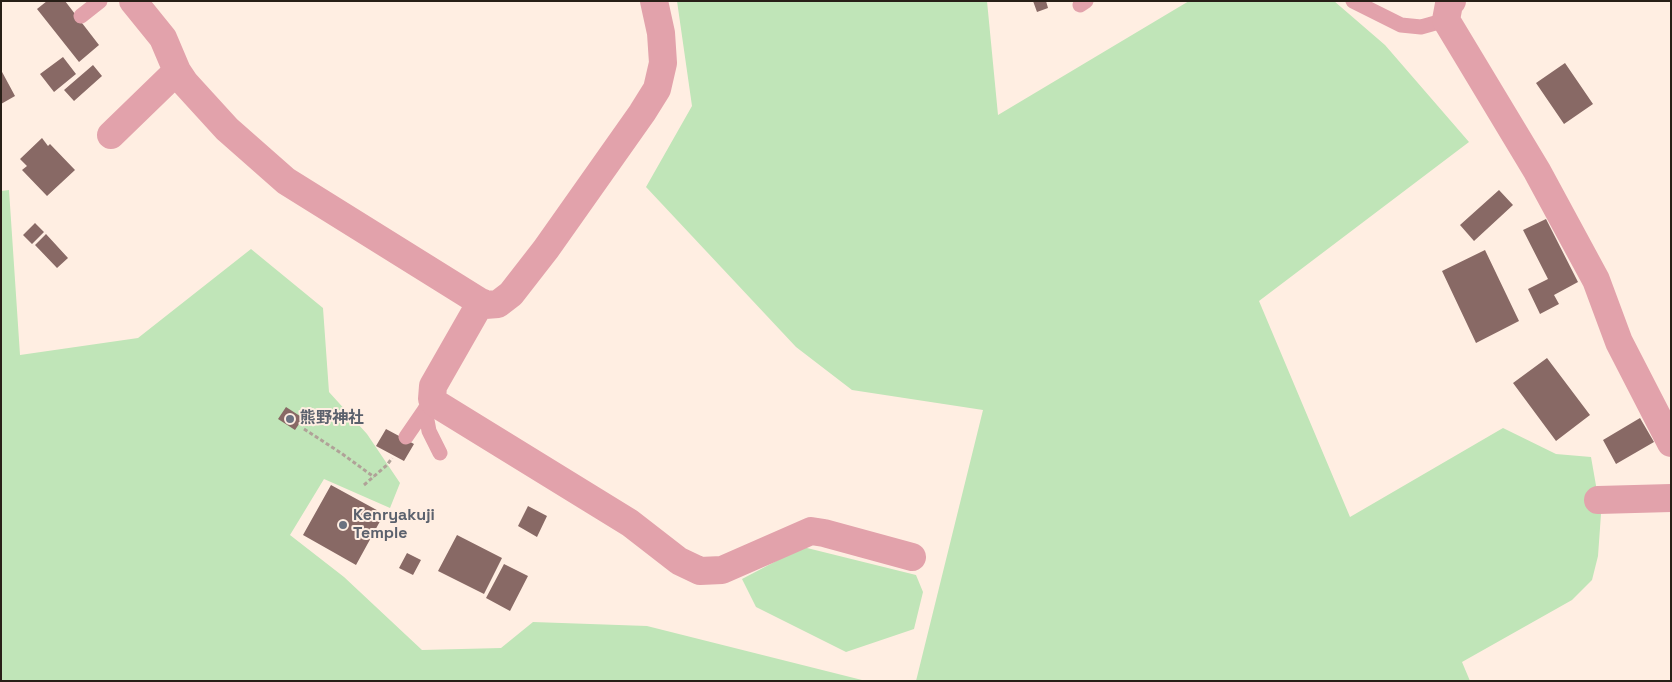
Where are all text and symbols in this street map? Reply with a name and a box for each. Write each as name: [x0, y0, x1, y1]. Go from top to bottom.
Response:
place label: 熊野神社: [300, 409, 364, 429]
marker: 熊野神社: [284, 413, 296, 425]
place label: Kenryakuji Temple: [353, 506, 435, 544]
marker: Kenryakuji Temple: [337, 519, 349, 531]

